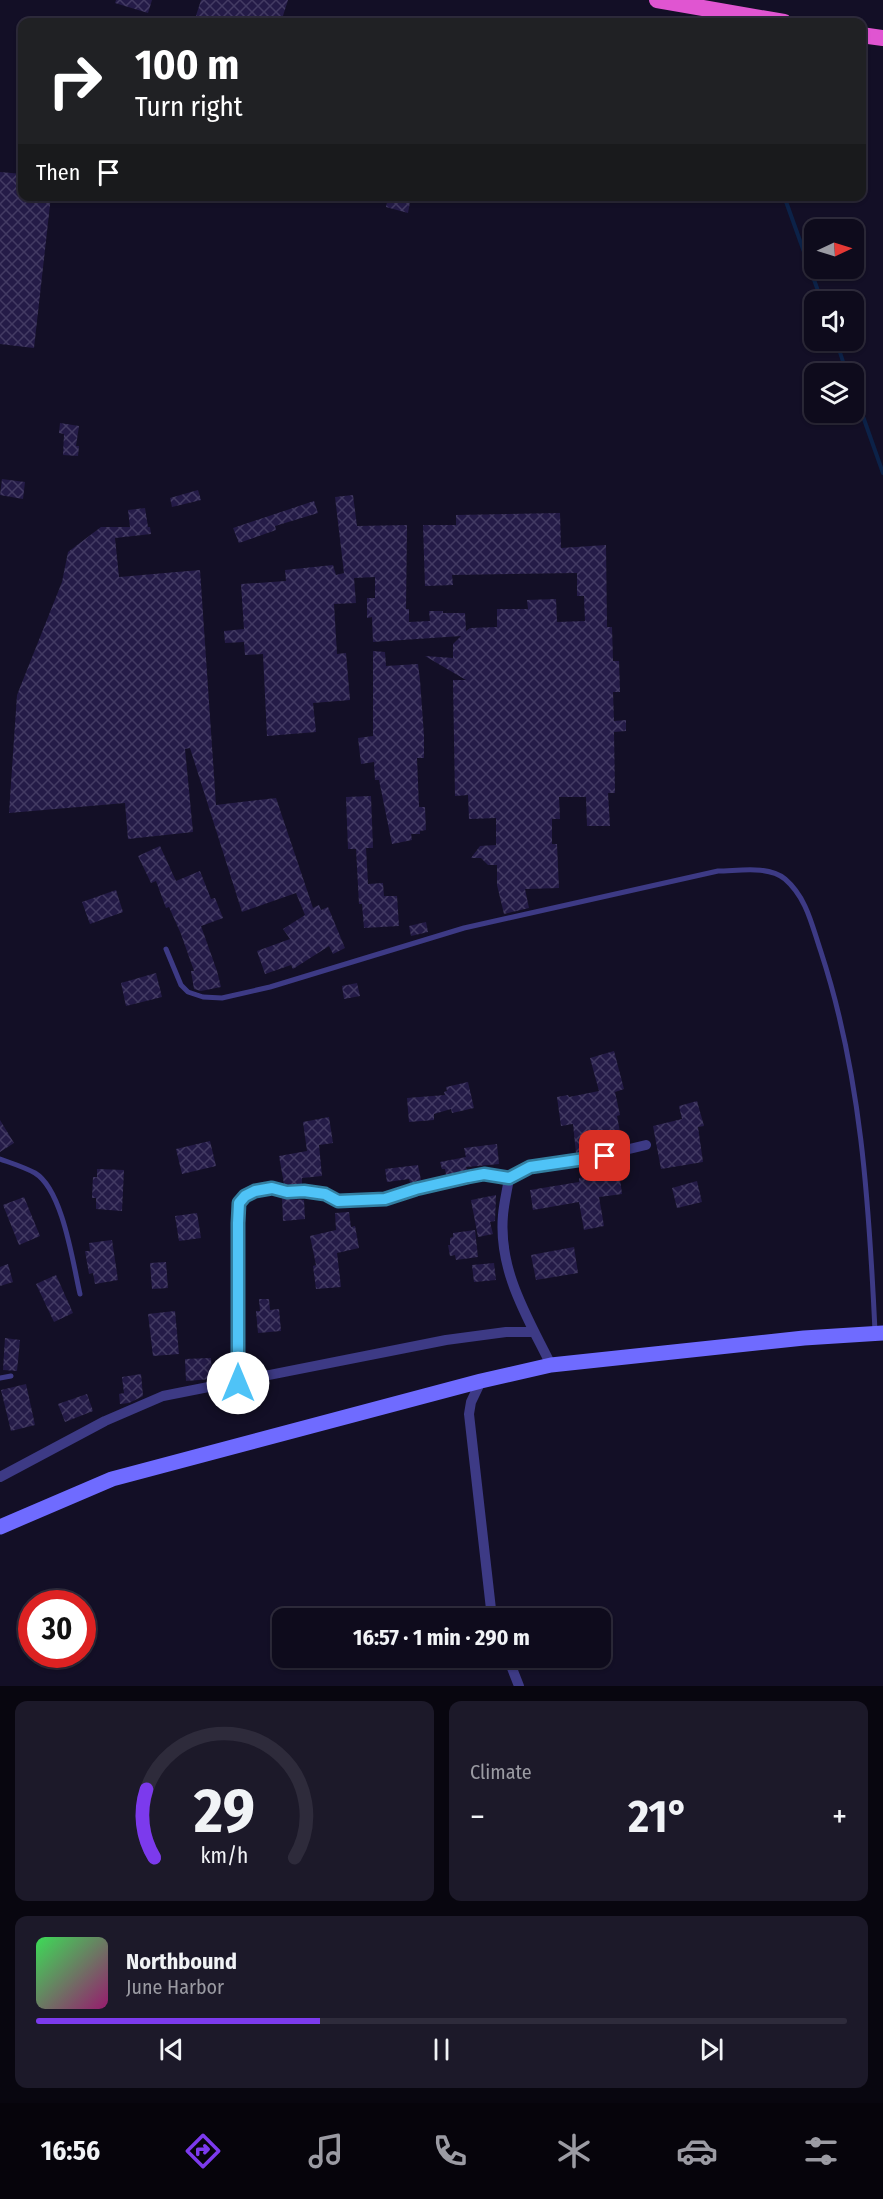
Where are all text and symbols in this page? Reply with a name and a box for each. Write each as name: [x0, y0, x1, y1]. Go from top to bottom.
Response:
text: 100 m: [135, 40, 239, 90]
icon: right: [36, 42, 114, 120]
text: Turn right: [135, 91, 243, 123]
icon: arrive: [92, 156, 125, 189]
text: Then: [36, 159, 80, 186]
north arrow: [804, 219, 864, 279]
map controls: [804, 219, 864, 423]
button: sound: [804, 291, 864, 351]
button: layers: [804, 363, 864, 423]
pin: [579, 1130, 630, 1181]
icon: arrive: [588, 1139, 621, 1172]
position arrow: [206, 1351, 270, 1415]
speed limit sign: 30: [18, 1590, 96, 1668]
text: 16:57 · 1 min · 290 m: [353, 1624, 530, 1651]
text: Climate: [470, 1760, 532, 1784]
text: 29: [193, 1774, 255, 1849]
text: 21°: [628, 1790, 689, 1844]
text: −: [470, 1797, 485, 1837]
text: +: [832, 1797, 847, 1837]
text: km/h: [201, 1843, 248, 1869]
text: Northbound: [126, 1948, 237, 1975]
text: June Harbor: [126, 1975, 224, 1999]
icon: previous: [155, 2033, 188, 2066]
icon: pause: [425, 2033, 458, 2066]
icon: next: [695, 2033, 728, 2066]
icon: directions: [182, 2130, 224, 2172]
icon: music: [305, 2130, 347, 2172]
icon: phone: [429, 2130, 471, 2172]
icon: climate: [553, 2130, 595, 2172]
icon: car: [676, 2130, 718, 2172]
icon: filters: [800, 2130, 842, 2172]
text: 16:56: [41, 2135, 100, 2167]

